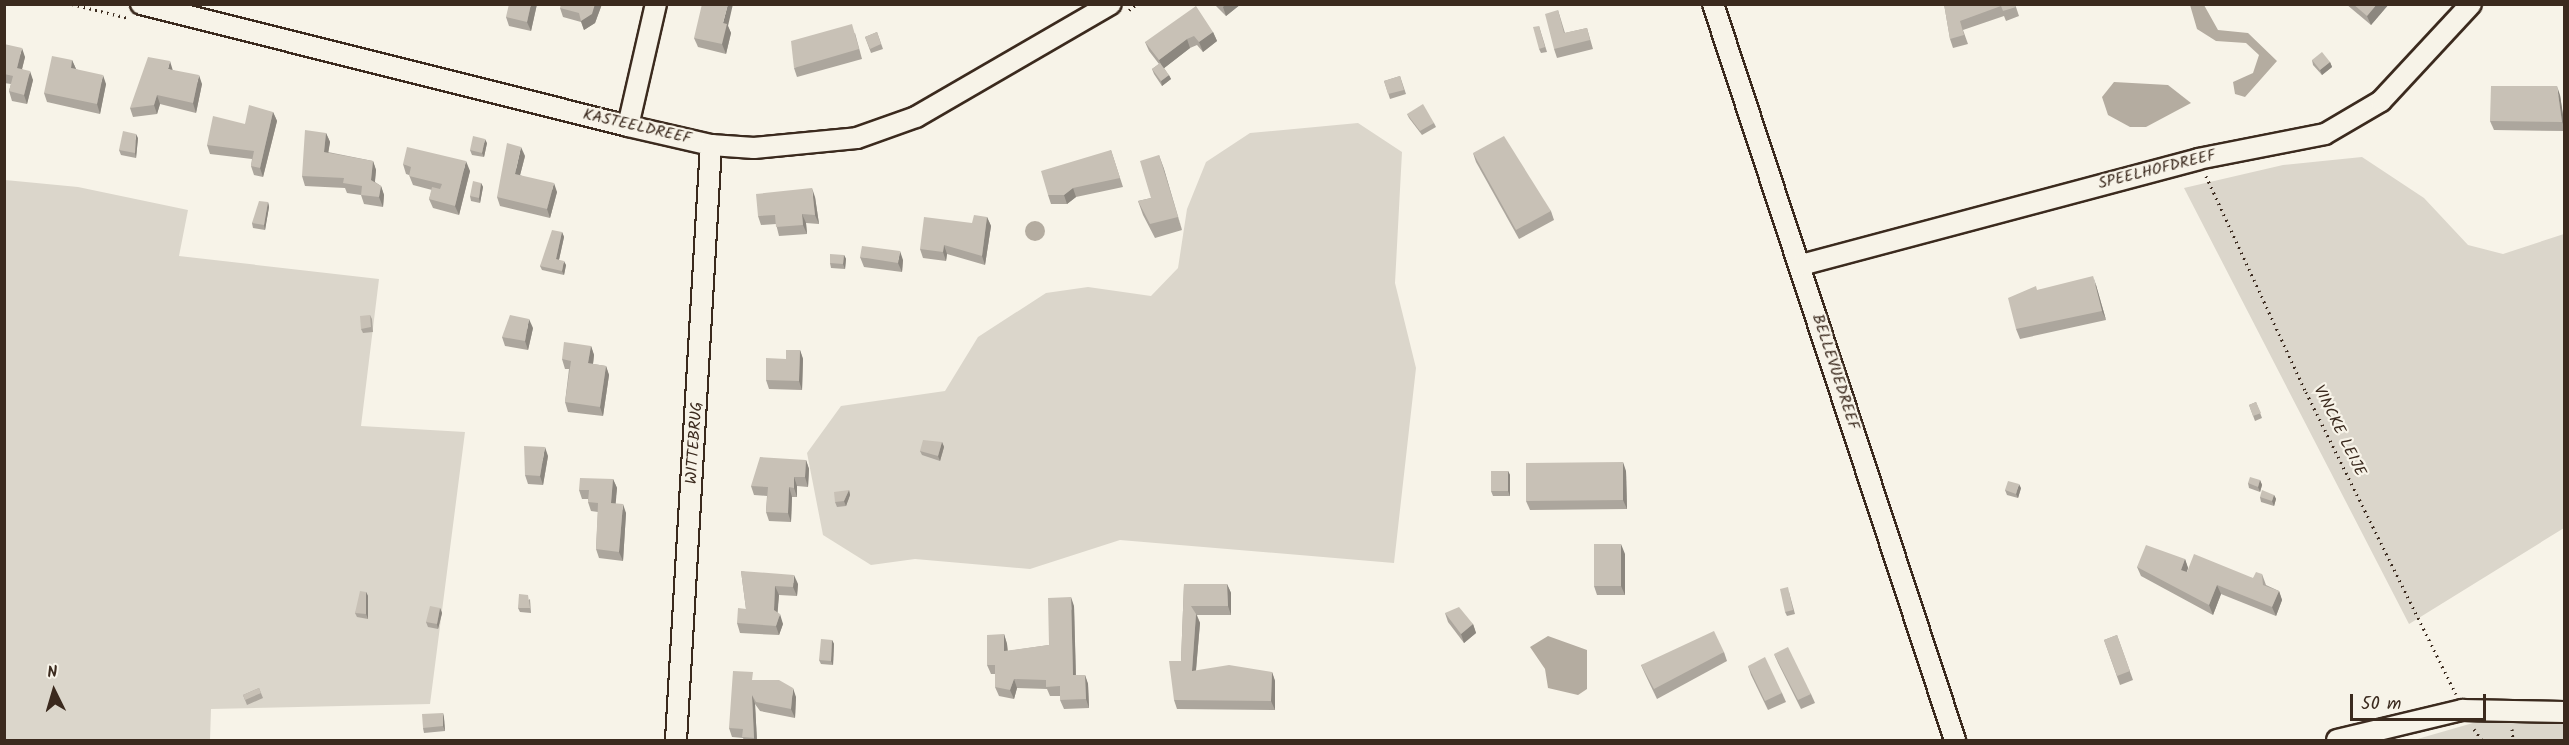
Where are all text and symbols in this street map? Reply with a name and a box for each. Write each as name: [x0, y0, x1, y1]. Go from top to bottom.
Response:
street label: KASTEELDREEF: [581, 105, 693, 149]
street label: SPEELHOFDREEF: [2096, 146, 2218, 194]
street label: BELLEVUEDREEF: [1807, 312, 1863, 432]
street label: VINCKE LEIJE: [2309, 382, 2369, 480]
street label: WITTEBRUG: [683, 401, 707, 485]
text: N: [46, 660, 59, 685]
north arrow: [24, 661, 84, 721]
scale bar: [2353, 682, 2490, 720]
text: 50 m: [2361, 690, 2401, 719]

